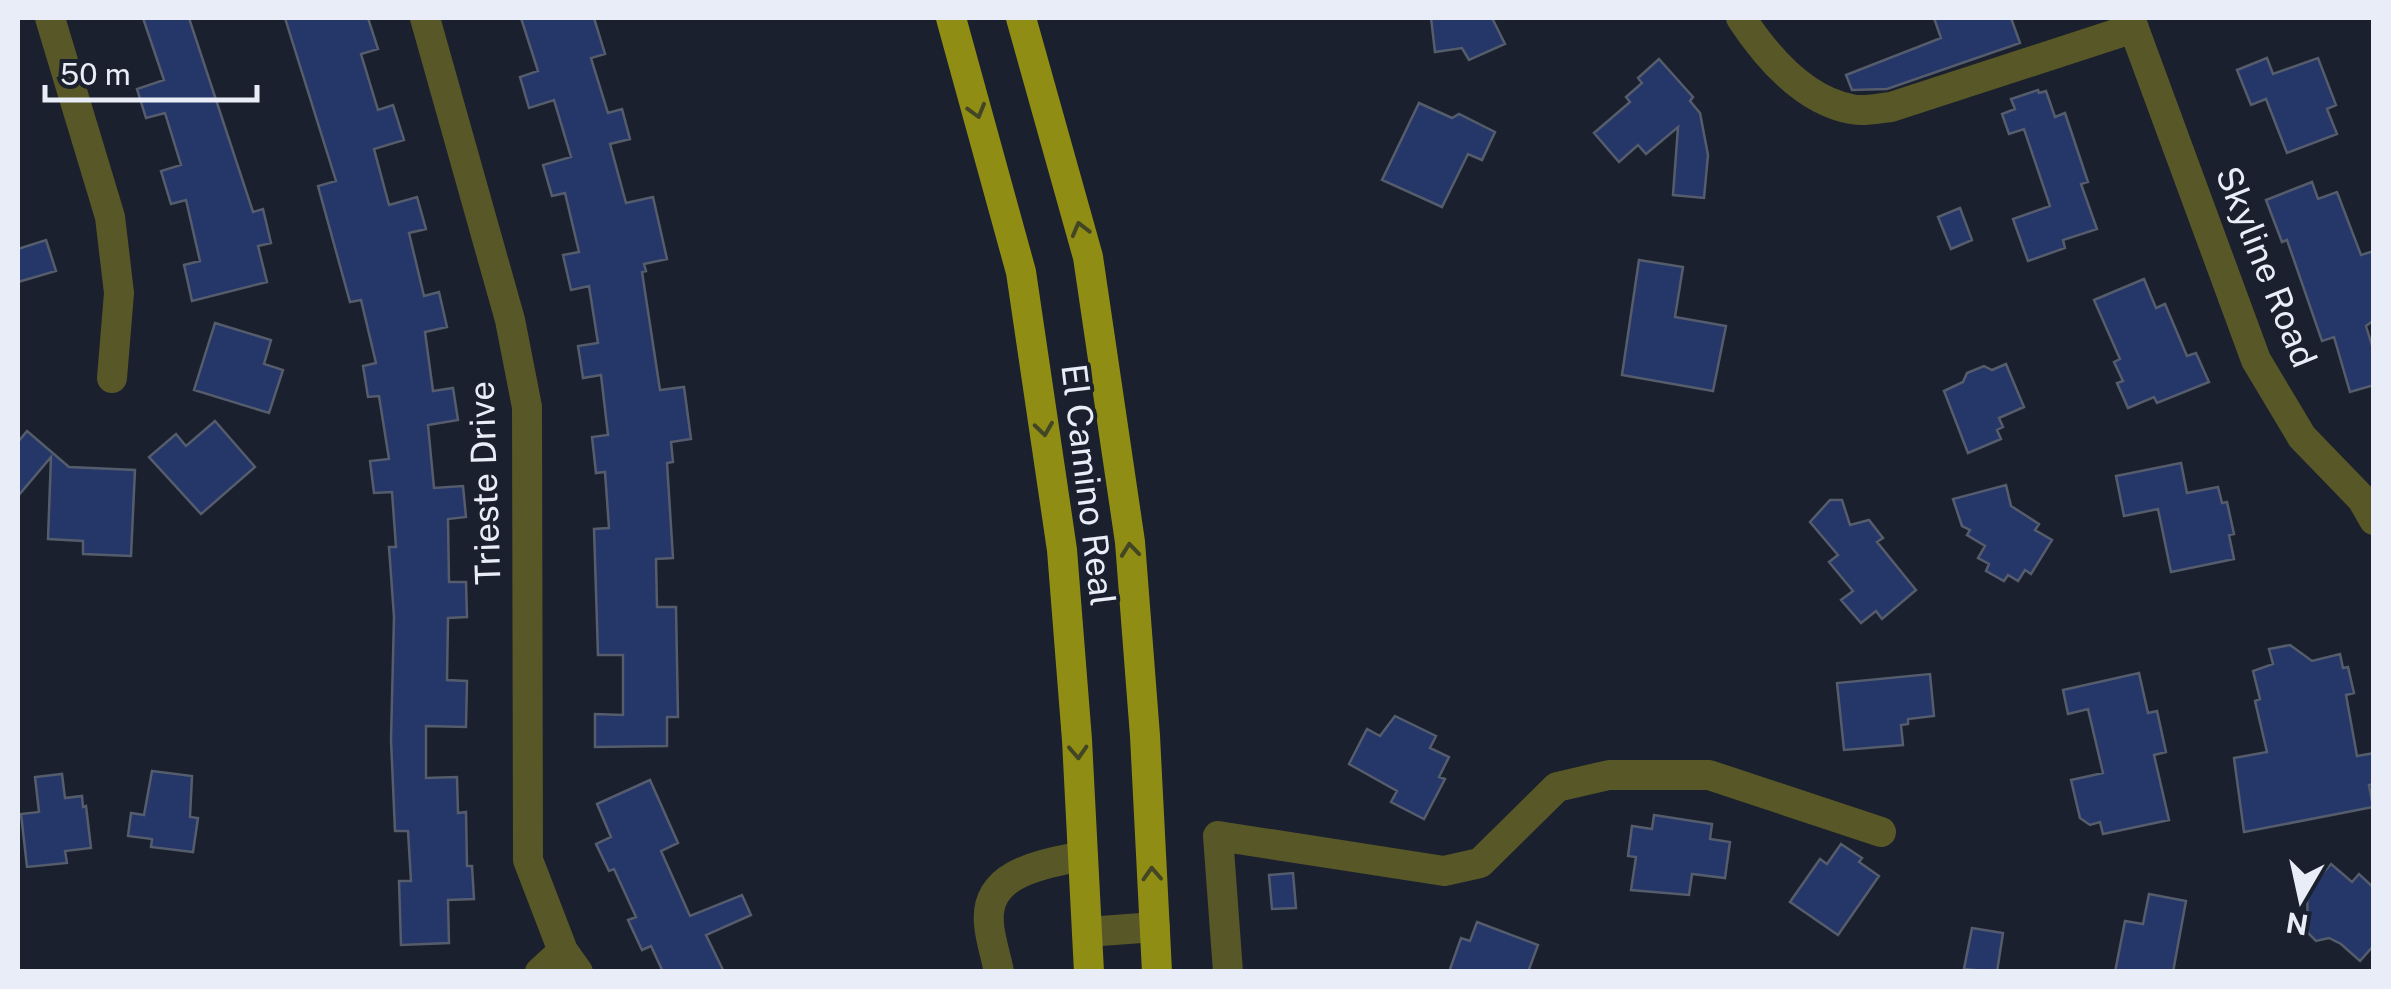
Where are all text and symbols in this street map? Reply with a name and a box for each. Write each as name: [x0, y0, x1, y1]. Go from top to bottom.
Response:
scale bar: [45, 40, 258, 102]
text: 50 m: [60, 56, 131, 92]
one-way arrow: [965, 102, 986, 119]
street label: Skyline Road: [2208, 160, 2325, 373]
one-way arrow: [1071, 221, 1092, 238]
street label: El Camino Real: [1053, 362, 1124, 608]
street label: Trieste Drive: [460, 380, 509, 586]
one-way arrow: [1033, 420, 1054, 437]
one-way arrow: [1120, 542, 1141, 558]
one-way arrow: [1067, 744, 1088, 760]
north arrow: [2251, 849, 2351, 949]
one-way arrow: [1142, 866, 1163, 882]
text: N: [2284, 906, 2310, 942]

